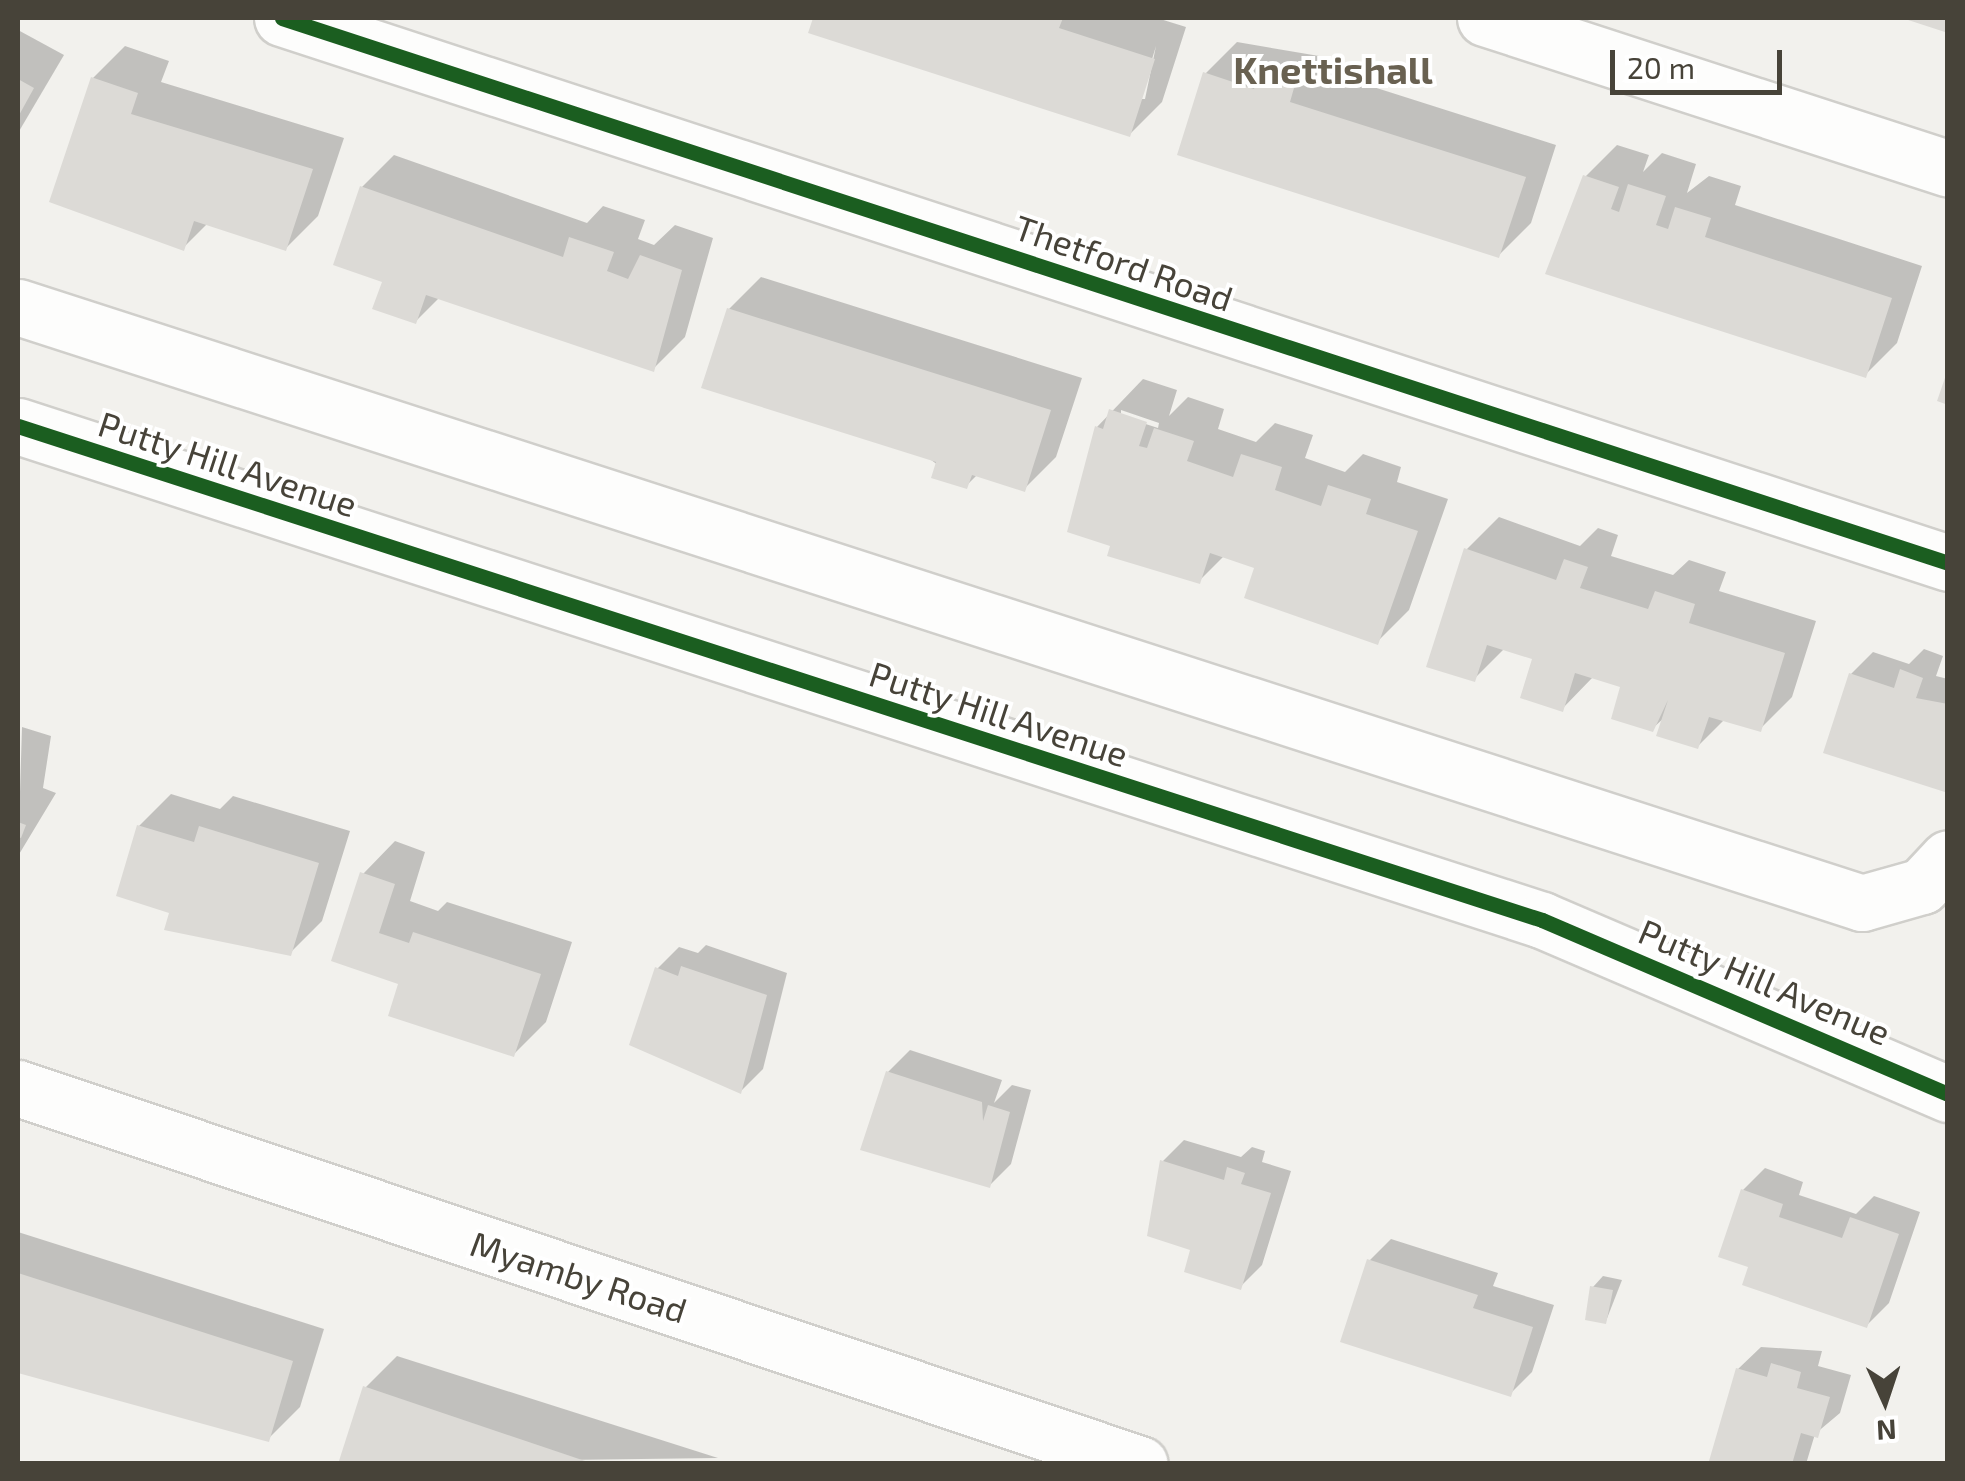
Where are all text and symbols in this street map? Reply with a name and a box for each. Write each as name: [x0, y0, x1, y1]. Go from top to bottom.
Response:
scale bar: [1615, 30, 1788, 92]
district label: Knettishall: [1233, 47, 1433, 93]
text: 20 m: [1627, 49, 1695, 85]
street label: Thetford Road: [1009, 205, 1239, 319]
street label: Putty Hill Avenue: [92, 401, 364, 525]
street label: Putty Hill Avenue: [863, 651, 1135, 775]
street label: Putty Hill Avenue: [1632, 909, 1898, 1053]
street label: Myamby Road: [465, 1221, 693, 1331]
north arrow: [1835, 1351, 1935, 1451]
text: N: [1876, 1413, 1898, 1448]

